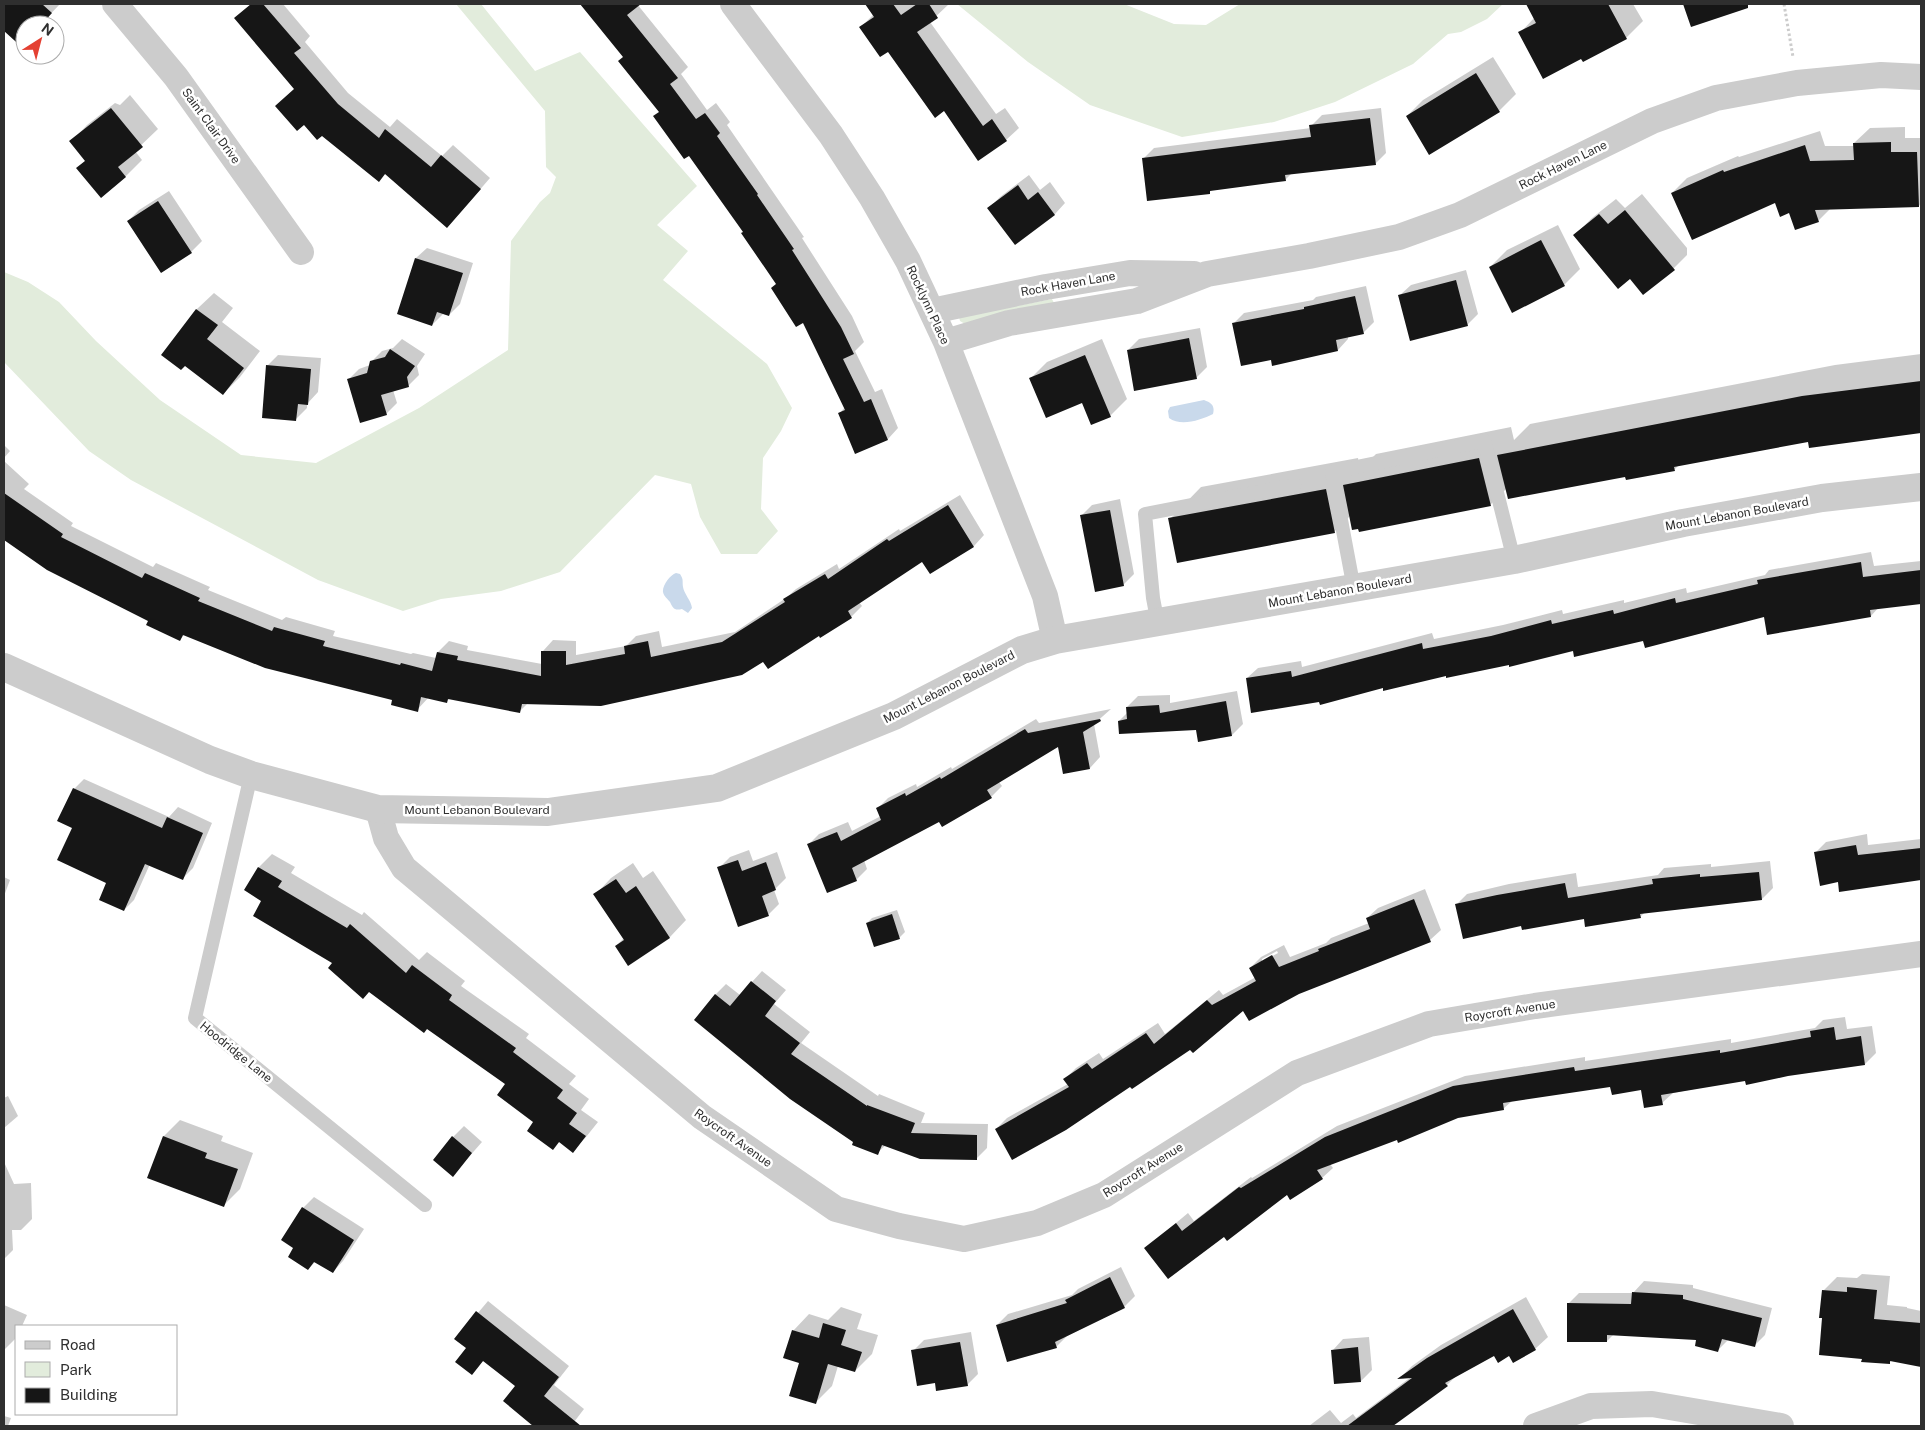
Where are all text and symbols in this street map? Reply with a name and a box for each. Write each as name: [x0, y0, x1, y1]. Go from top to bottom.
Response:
north arrow: [15, 15, 65, 65]
text: N: [39, 20, 57, 39]
street label: Saint Clair Drive: [179, 86, 243, 167]
street label: Rock Haven Lane: [1517, 138, 1609, 192]
street label: Rocklynn Place: [904, 263, 953, 347]
street label: Rock Haven Lane: [1019, 269, 1117, 299]
street label: Mount Lebanon Boulevard: [1664, 494, 1810, 534]
street label: Mount Lebanon Boulevard: [1267, 571, 1413, 611]
street label: Mount Lebanon Boulevard: [881, 648, 1017, 726]
street label: Mount Lebanon Boulevard: [404, 803, 550, 817]
street label: Roycroft Avenue: [1464, 997, 1557, 1025]
street label: Hoodridge Lane: [197, 1019, 275, 1085]
street label: Roycroft Avenue: [691, 1106, 775, 1170]
street label: Roycroft Avenue: [1100, 1140, 1186, 1200]
legend: [15, 1325, 178, 1415]
text: Road: [60, 1336, 96, 1353]
text: Park: [60, 1361, 92, 1378]
text: Building: [60, 1386, 118, 1403]

